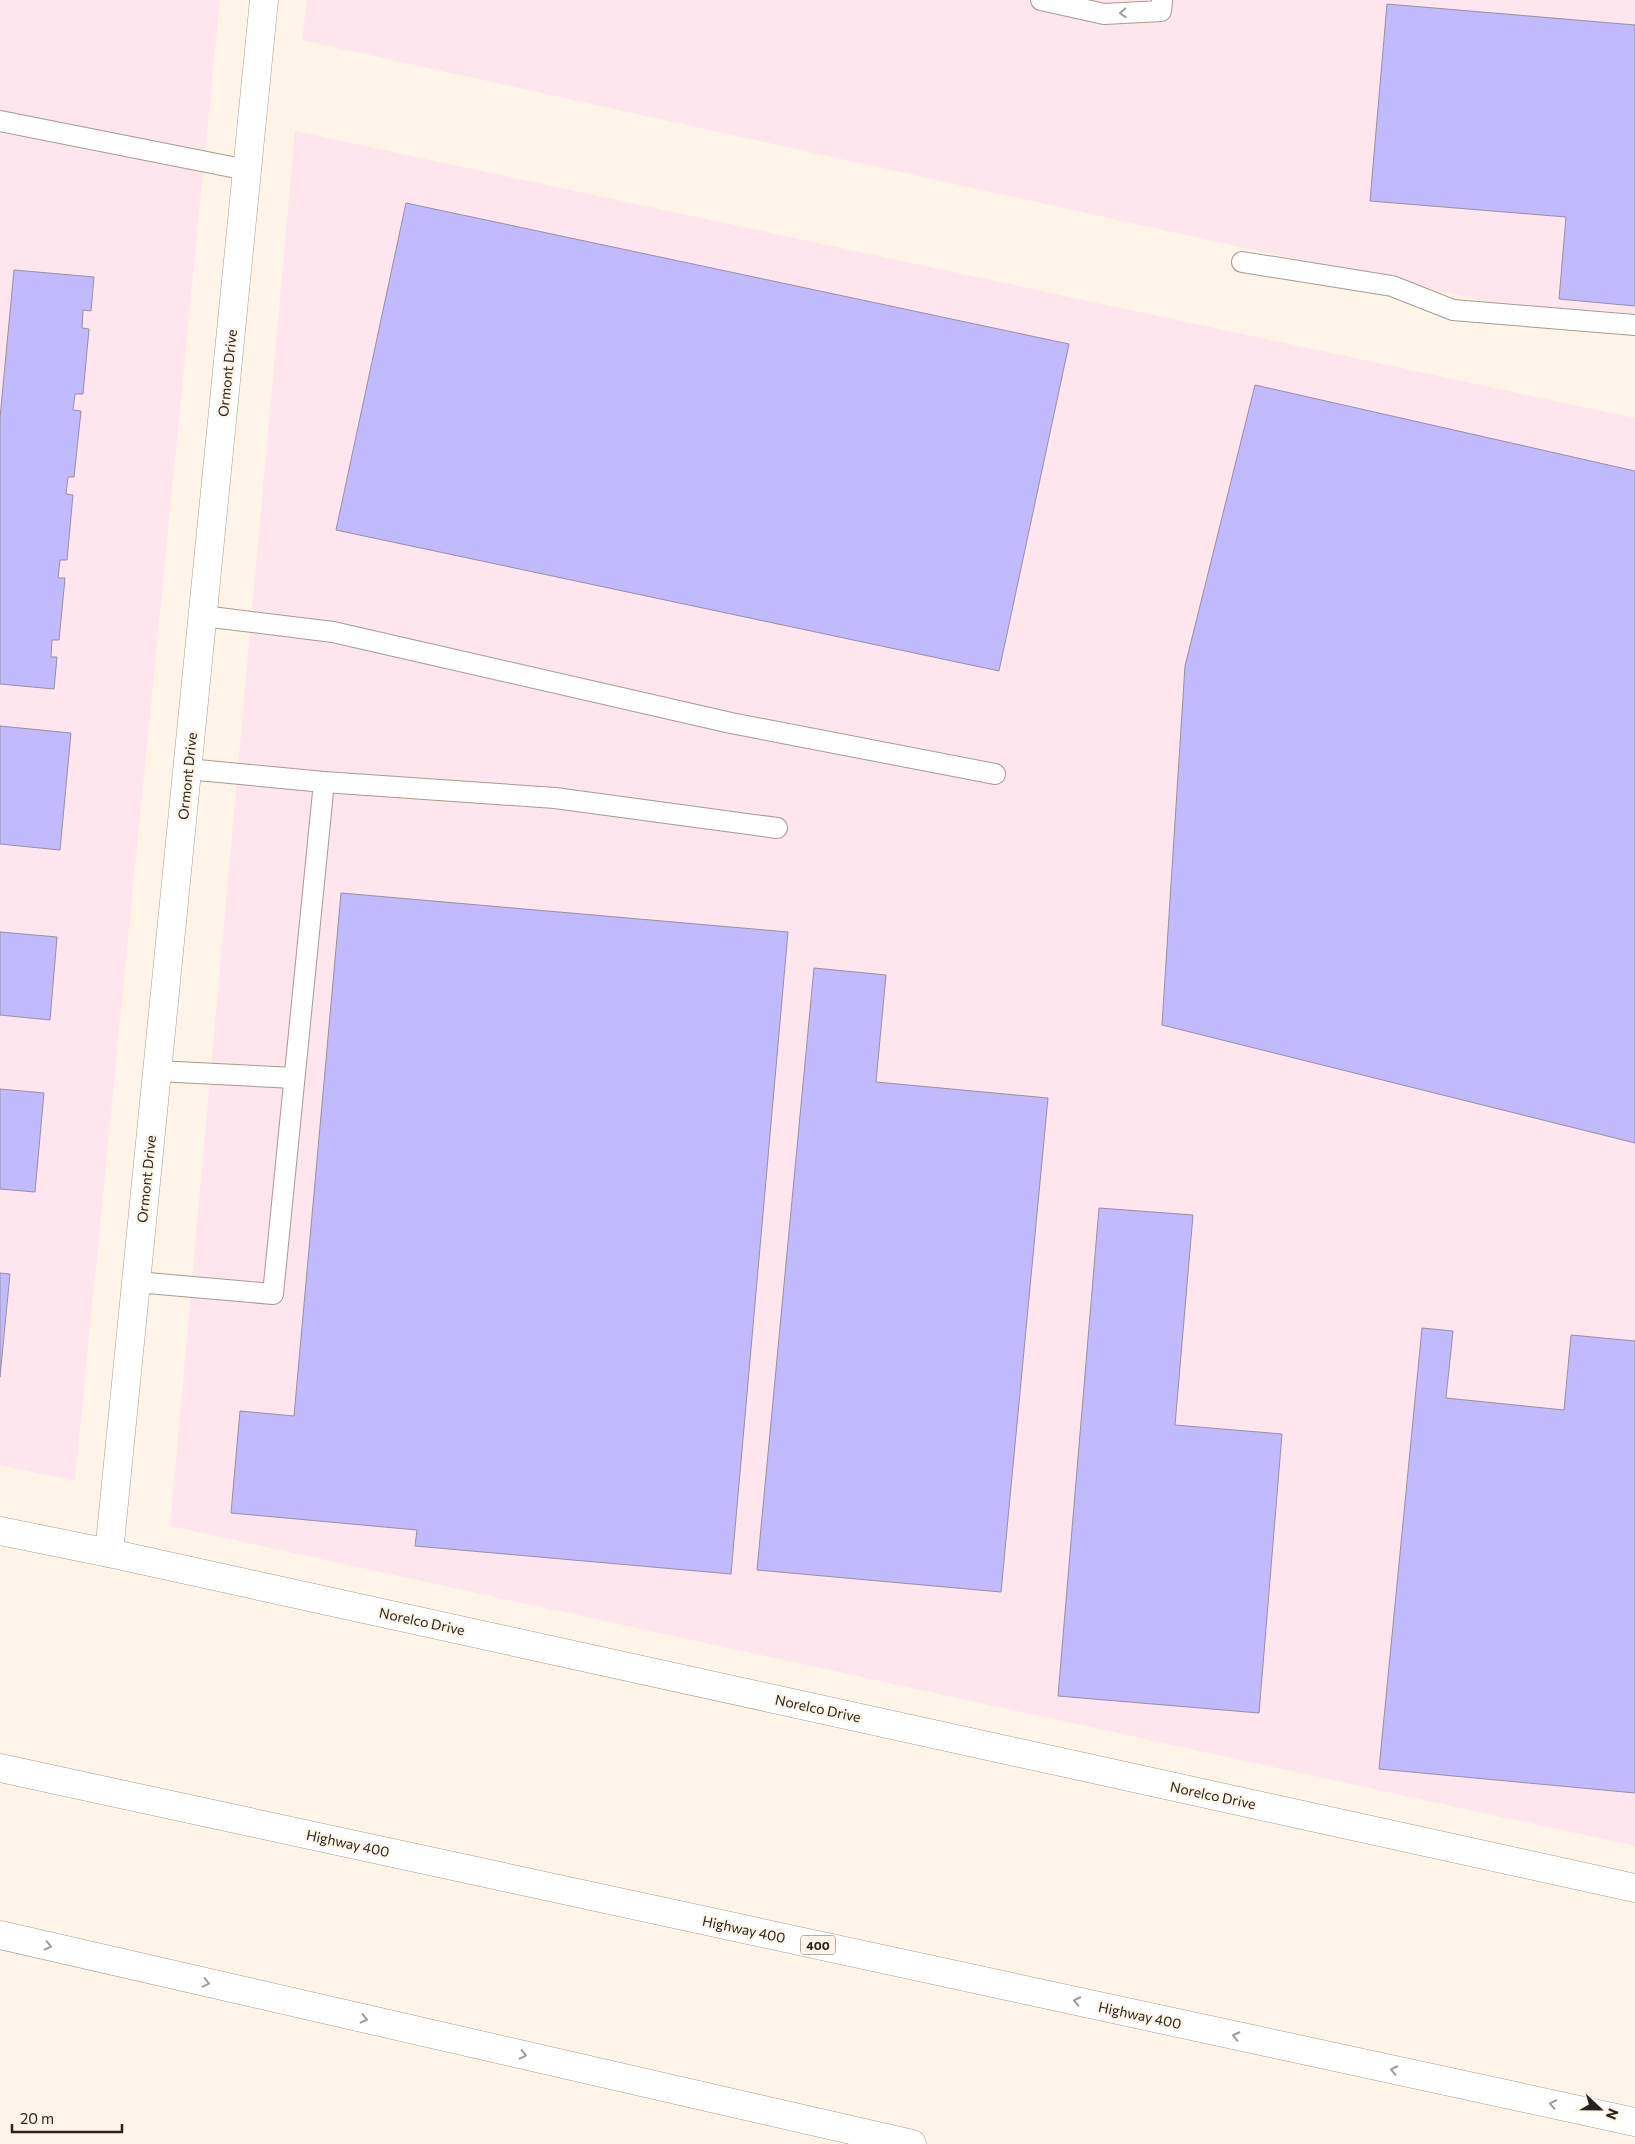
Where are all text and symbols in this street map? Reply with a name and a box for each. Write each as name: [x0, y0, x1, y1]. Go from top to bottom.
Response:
one-way arrow: [1119, 8, 1127, 18]
street label: Ormont Drive: [214, 328, 240, 418]
street label: Ormont Drive: [174, 731, 200, 821]
street label: Ormont Drive: [133, 1134, 159, 1224]
street label: Norelco Drive: [378, 1604, 466, 1638]
street label: Norelco Drive: [774, 1691, 862, 1725]
street label: Norelco Drive: [1169, 1778, 1257, 1812]
street label: Highway 400: [305, 1826, 391, 1860]
street label: Highway 400: [701, 1912, 787, 1946]
road number: 400: [800, 1936, 836, 1954]
one-way arrow: [43, 1940, 52, 1951]
one-way arrow: [201, 1977, 210, 1987]
one-way arrow: [1072, 1996, 1081, 2007]
street label: Highway 400: [1097, 1998, 1183, 2032]
one-way arrow: [360, 2013, 369, 2024]
one-way arrow: [1231, 2031, 1240, 2041]
one-way arrow: [518, 2049, 527, 2060]
one-way arrow: [1390, 2065, 1399, 2076]
north arrow: [1575, 2084, 1625, 2134]
one-way arrow: [1549, 2100, 1558, 2110]
scale bar: [12, 2102, 122, 2134]
text: N: [1603, 2106, 1622, 2122]
text: 20 m: [20, 2109, 54, 2127]

